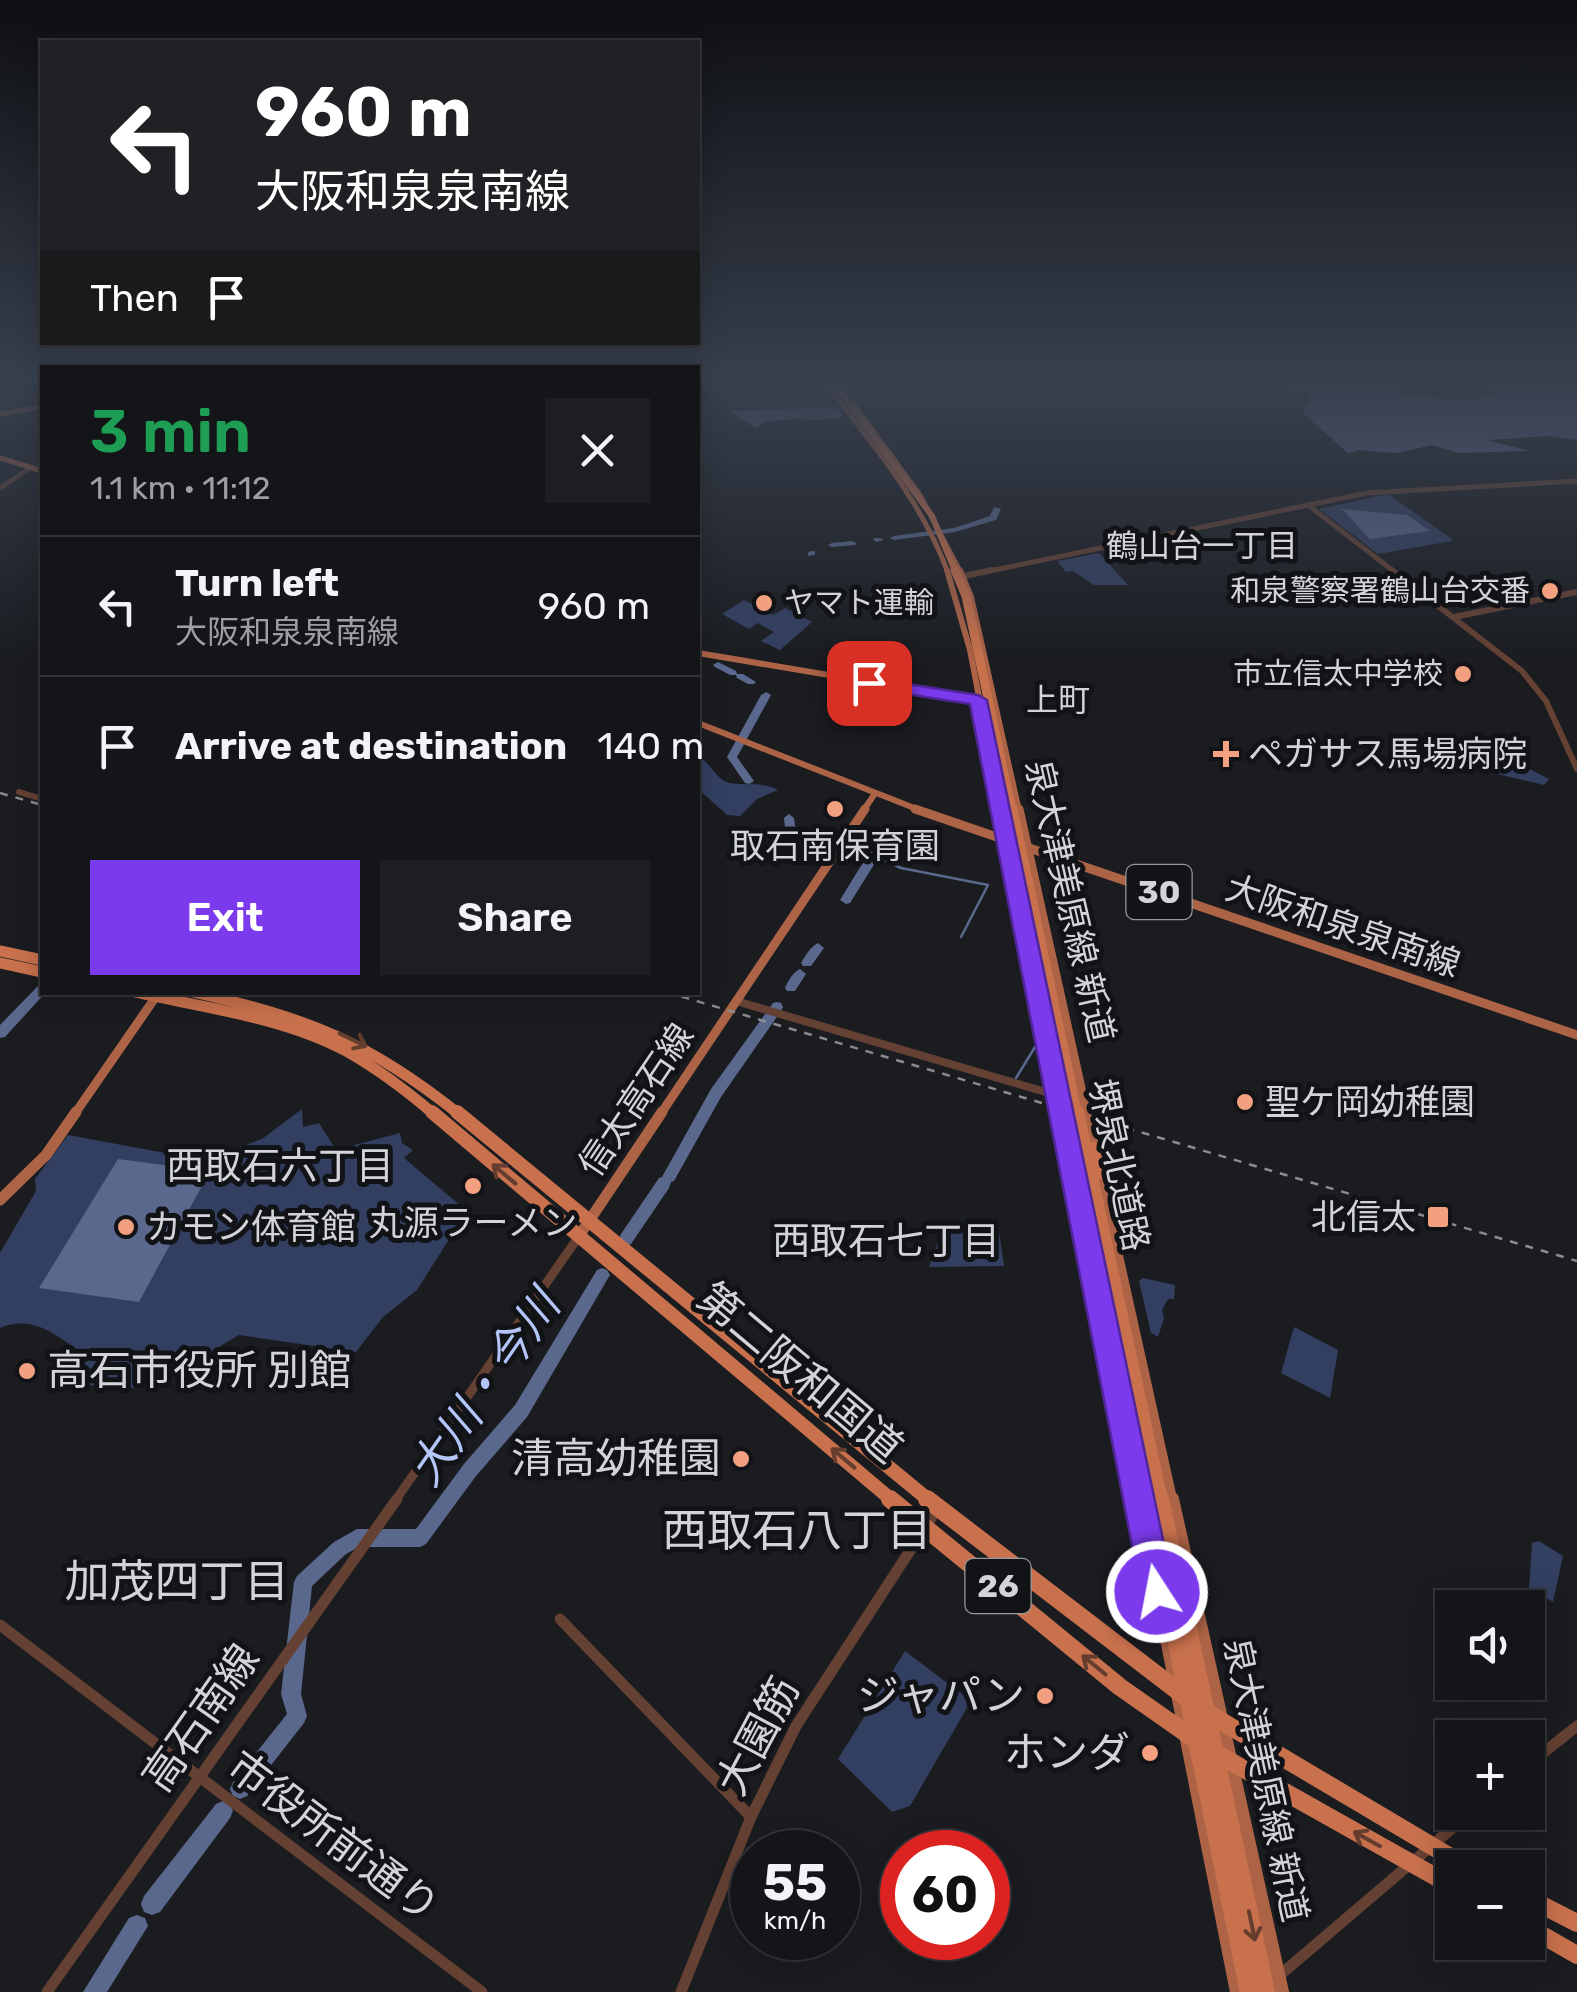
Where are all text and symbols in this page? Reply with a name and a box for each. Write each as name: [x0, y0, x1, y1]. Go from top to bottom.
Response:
text: 960 m: [255, 71, 472, 154]
icon: left: [90, 80, 220, 210]
text: 大阪和泉泉南線: [255, 165, 570, 218]
icon: arrive: [199, 270, 254, 325]
text: Then: [90, 275, 179, 321]
text: 3 min: [90, 396, 251, 467]
button: close: [545, 398, 650, 503]
text: 1.1 km · 11:12: [90, 469, 270, 507]
district label: 鶴山台一丁目: [1106, 527, 1298, 565]
text: Turn left: [175, 560, 339, 606]
place label: 和泉警察署鶴山台交番: [1230, 573, 1530, 609]
icon: left: [90, 579, 145, 634]
marker: 和泉警察署鶴山台交番: [1539, 580, 1561, 602]
text: 960 m: [538, 583, 650, 629]
place label: ヤマト運輸: [784, 585, 934, 621]
marker: ヤマト運輸: [753, 592, 775, 614]
text: 大阪和泉泉南線: [175, 613, 399, 651]
pin: [827, 641, 912, 726]
icon: arrive: [842, 656, 897, 711]
place label: 市立信太中学校: [1233, 656, 1443, 692]
marker: 市立信太中学校: [1452, 663, 1474, 685]
district label: 上町: [1026, 681, 1090, 719]
icon: arrive: [90, 719, 145, 774]
text: Arrive at destination: [175, 723, 567, 769]
text: 140 m: [597, 723, 704, 769]
place label: ペガサス馬場病院: [1248, 733, 1527, 775]
marker: ペガサス馬場病院: [1213, 741, 1239, 767]
street label: 泉大津美原線 新道: [1017, 756, 1123, 1046]
marker: 取石南保育園: [824, 798, 846, 820]
place label: 取石南保育園: [730, 825, 940, 867]
button: Exit: [90, 860, 360, 975]
button: Share: [380, 860, 650, 975]
road number: 30: [1126, 865, 1192, 919]
street label: 大阪和泉泉南線: [1220, 866, 1466, 986]
street label: 信太高石線: [570, 1016, 702, 1184]
one-way arrow: [338, 1031, 368, 1050]
street label: 堺泉北道路: [1080, 1075, 1158, 1255]
place label: 聖ケ岡幼稚園: [1265, 1081, 1475, 1123]
marker: 聖ケ岡幼稚園: [1234, 1091, 1256, 1113]
district label: 西取石六丁目: [166, 1143, 394, 1189]
one-way arrow: [491, 1163, 517, 1185]
marker: 丸源ラーメン: [462, 1175, 484, 1197]
place label: 北信太: [1311, 1196, 1416, 1238]
place label: 丸源ラーメン: [369, 1202, 577, 1244]
marker: 北信太: [1425, 1204, 1451, 1230]
place label: カモン体育館: [146, 1206, 356, 1248]
marker: カモン体育館: [115, 1216, 137, 1238]
district label: 西取石七丁目: [772, 1218, 1000, 1264]
street label: 第二阪和国道: [687, 1273, 913, 1473]
water label: 大川・今川: [398, 1277, 573, 1495]
place label: 高石市役所 別館: [47, 1346, 351, 1396]
marker: 高石市役所 別館: [16, 1360, 38, 1382]
place label: 清高幼稚園: [511, 1434, 721, 1484]
marker: 清高幼稚園: [730, 1448, 752, 1470]
one-way arrow: [830, 1448, 856, 1470]
district label: 西取石八丁目: [662, 1504, 932, 1557]
position arrow: [1105, 1540, 1209, 1644]
district label: 加茂四丁目: [64, 1555, 290, 1608]
road number: 26: [966, 1559, 1030, 1613]
map controls: [1435, 1590, 1545, 1960]
button: sound: [1435, 1590, 1545, 1700]
street label: 泉大津美原線 新道: [1215, 1634, 1317, 1926]
street label: 高石南線: [132, 1635, 270, 1801]
one-way arrow: [1081, 1654, 1107, 1676]
street label: 大園筋: [706, 1669, 810, 1803]
place label: ジャパン: [857, 1671, 1025, 1721]
marker: ジャパン: [1034, 1685, 1056, 1707]
button: +: [1435, 1720, 1545, 1830]
place label: ホンダ: [1004, 1728, 1130, 1778]
street label: 市役所前通り: [217, 1741, 449, 1933]
marker: ホンダ: [1139, 1742, 1161, 1764]
one-way arrow: [1353, 1829, 1382, 1849]
speed limit sign: 60: [880, 1830, 1010, 1960]
button: −: [1435, 1850, 1545, 1960]
text: 55: [763, 1853, 827, 1913]
text: km/h: [764, 1906, 826, 1935]
one-way arrow: [1243, 1909, 1262, 1941]

